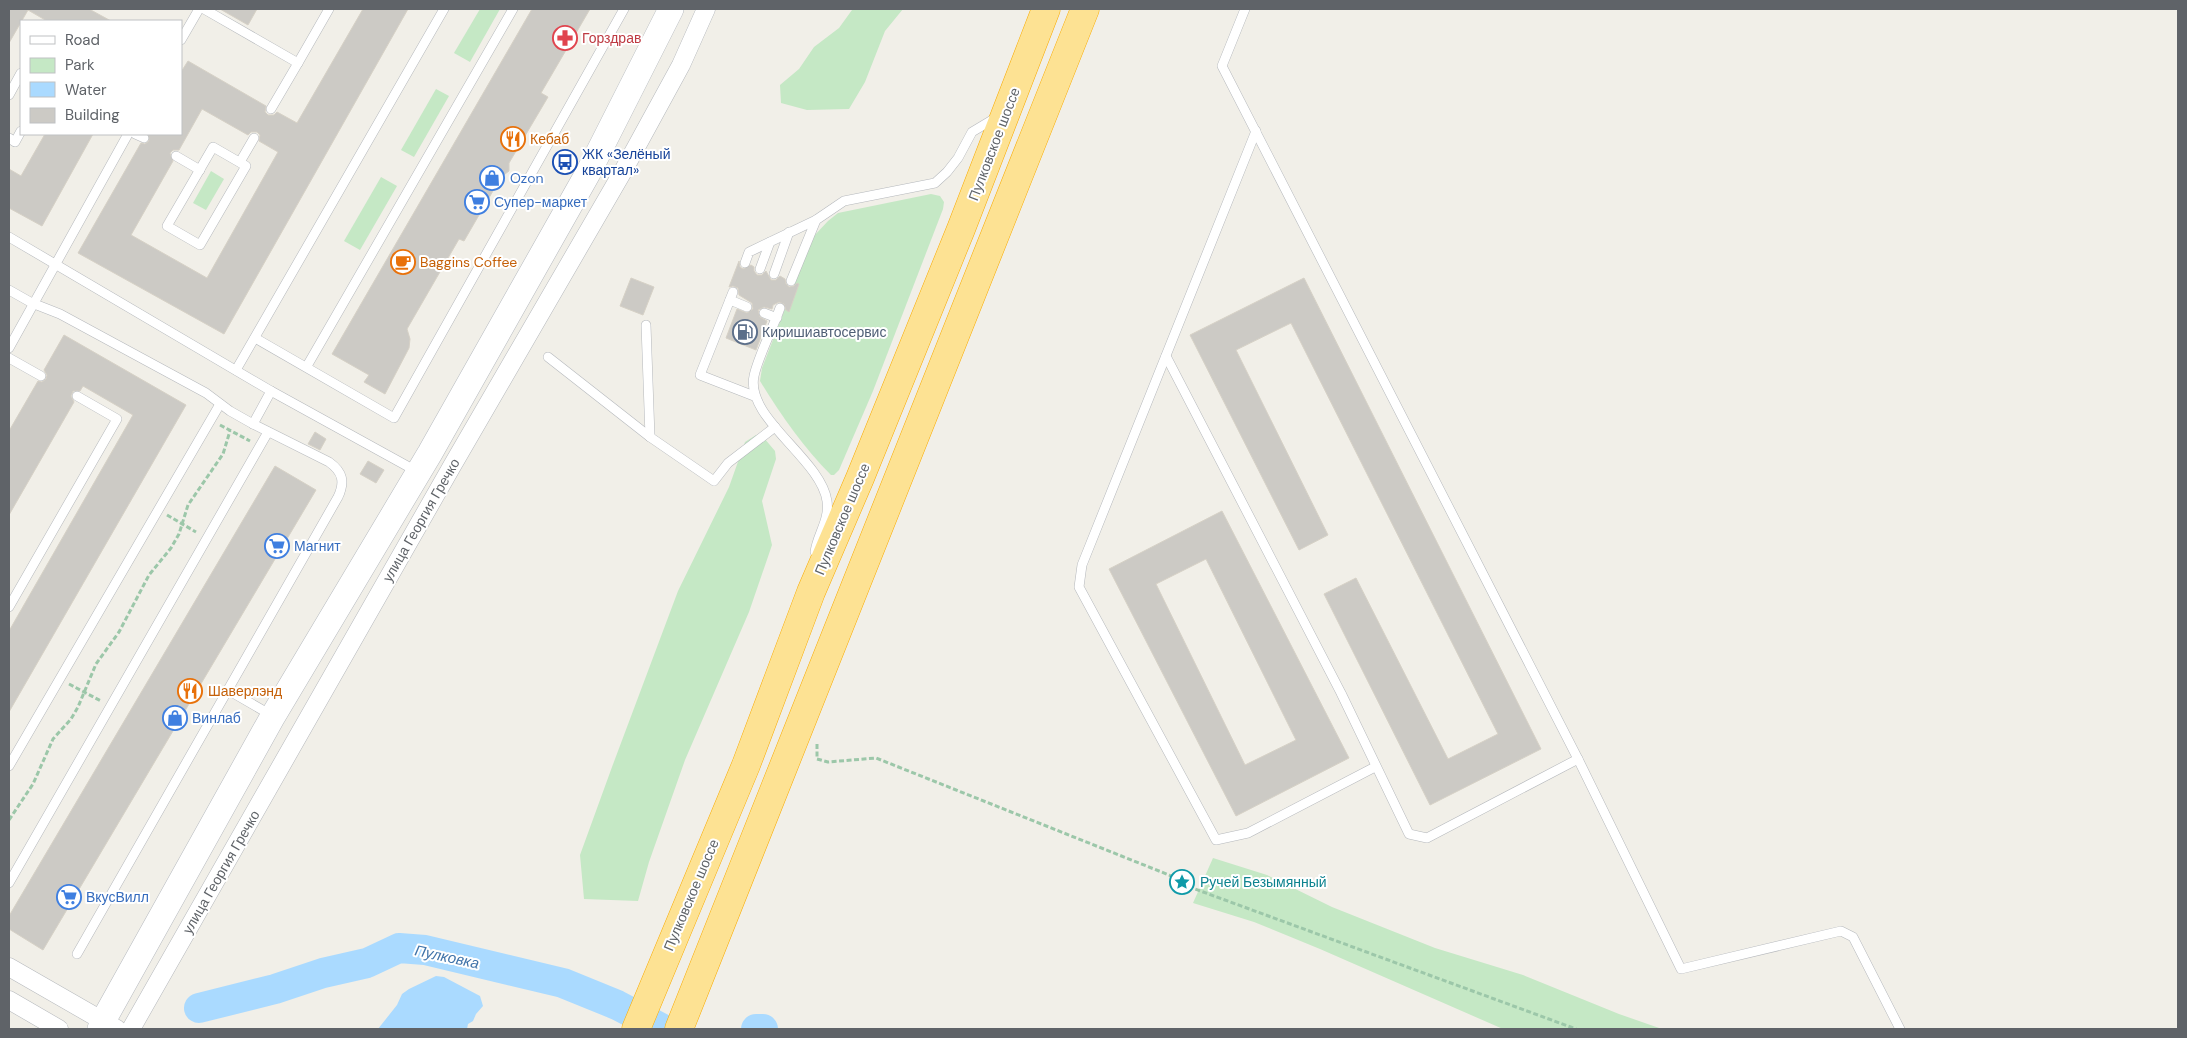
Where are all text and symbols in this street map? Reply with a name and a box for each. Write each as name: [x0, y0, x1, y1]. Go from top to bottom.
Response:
legend: [20, 20, 182, 135]
pharmacy icon: Горздрав: [552, 25, 578, 51]
place label: Горздрав: [582, 29, 641, 47]
text: Road: [65, 30, 100, 50]
text: Park: [65, 55, 95, 75]
text: Water: [65, 80, 107, 100]
street label: Пулковское шоссе: [964, 85, 1024, 203]
text: Building: [65, 105, 120, 125]
restaurant icon: Кебаб: [500, 126, 526, 152]
place label: Кебаб: [530, 130, 569, 148]
place label: ЖК «Зелёный квартал»: [582, 145, 670, 179]
bus stop icon: ЖК «Зелёный квартал»: [552, 149, 578, 175]
shop icon: Ozon: [479, 165, 505, 191]
place label: Ozon: [510, 169, 544, 187]
supermarket icon: Супер-маркет: [464, 189, 490, 215]
place label: Супер-маркет: [494, 193, 588, 211]
cafe icon: Baggins Coffee: [390, 249, 416, 275]
place label: Baggins Coffee: [420, 253, 517, 271]
fuel station icon: Киришиавтосервис: [732, 319, 758, 345]
place label: Киришиавтосервис: [762, 323, 886, 341]
street label: улица Георгия Гречко: [378, 455, 464, 585]
street label: Пулковское шоссе: [810, 460, 874, 578]
supermarket icon: Магнит: [264, 533, 290, 559]
place label: Магнит: [294, 537, 341, 555]
restaurant icon: Шаверлэнд: [177, 678, 203, 704]
place label: Шаверлэнд: [208, 682, 282, 700]
shop icon: Винлаб: [162, 705, 188, 731]
place label: Винлаб: [192, 709, 241, 727]
street label: улица Георгия Гречко: [178, 807, 264, 937]
street label: Пулковское шоссе: [659, 836, 723, 954]
place icon: Ручей Безымянный: [1169, 869, 1195, 895]
place label: Ручей Безымянный: [1200, 873, 1327, 891]
supermarket icon: ВкусВилл: [56, 884, 82, 910]
place label: ВкусВилл: [86, 888, 149, 906]
water label: Пулковка: [413, 940, 481, 974]

